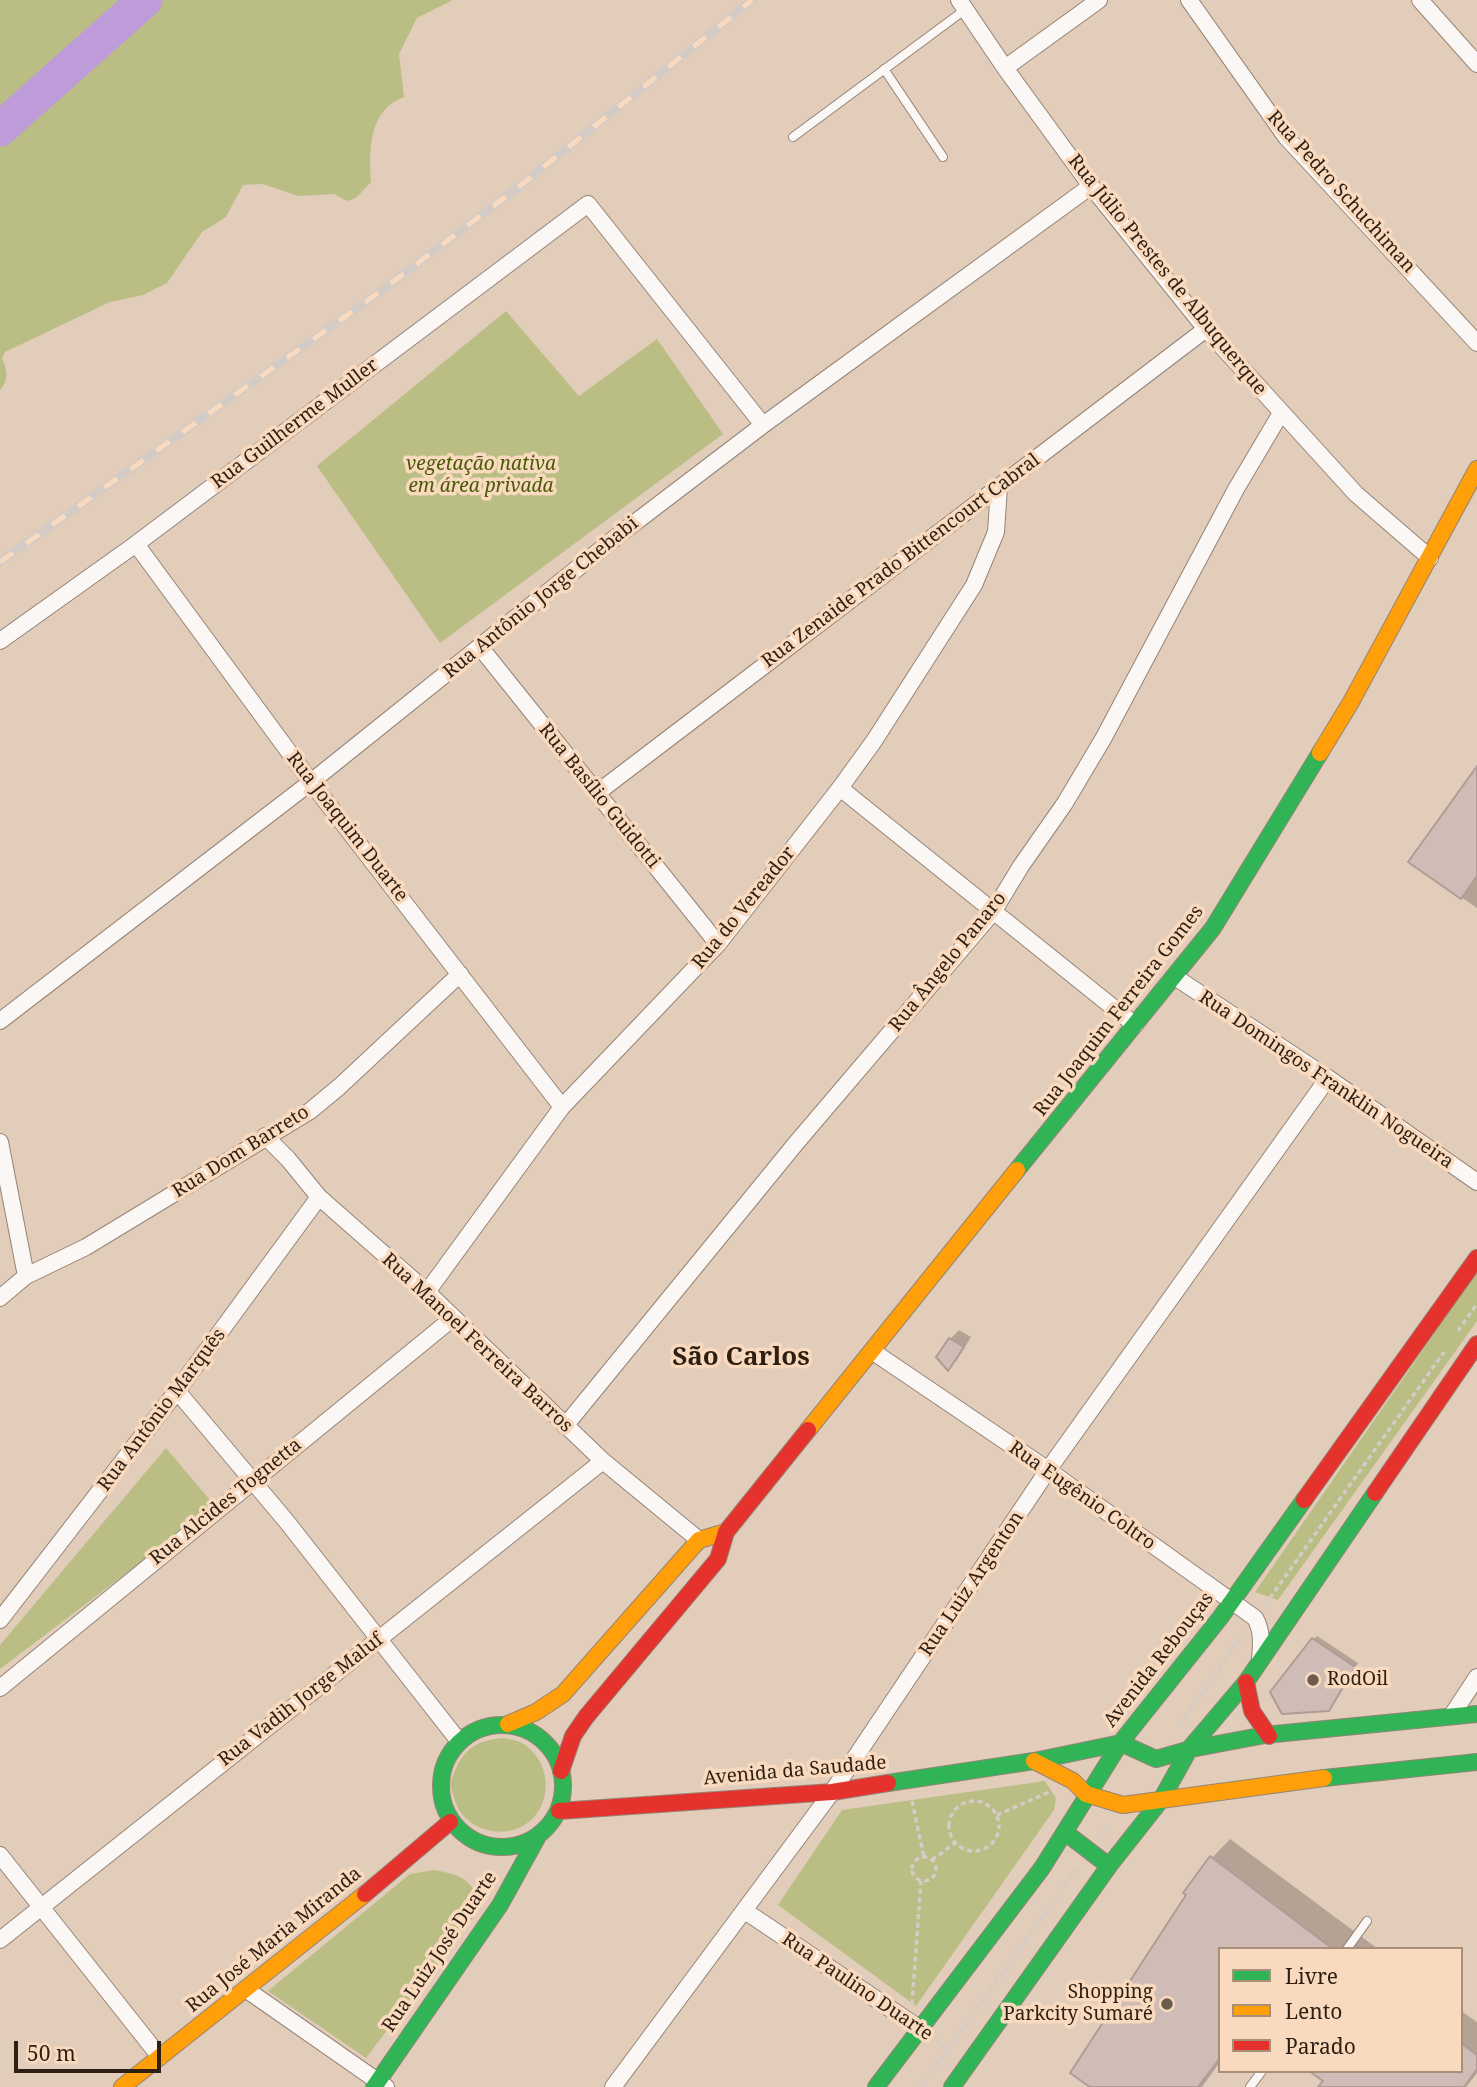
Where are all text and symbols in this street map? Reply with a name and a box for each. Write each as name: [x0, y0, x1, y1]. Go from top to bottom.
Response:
street label: Rua Pedro Schuchiman: [1262, 106, 1420, 278]
street label: Rua Júlio Prestes de Albuquerque: [1063, 150, 1271, 400]
street label: Rua Guilherme Muller: [207, 354, 383, 494]
street label: Rua Zenaide Prado Bittencourt Cabral: [758, 449, 1044, 673]
park label: vegetação nativa em área privada: [406, 454, 556, 498]
street label: Rua Antônio Jorge Chebabi: [439, 512, 643, 684]
street label: Rua Basílio Guidotti: [534, 719, 664, 873]
street label: Rua Joaquim Duarte: [281, 748, 413, 906]
street label: Rua do Vereador: [688, 842, 800, 974]
street label: Rua Ângelo Panaro: [885, 888, 1011, 1036]
street label: Rua Joaquim Ferreira Gomes: [1030, 901, 1208, 1121]
street label: Rua Domingos Franklin Nogueira: [1194, 986, 1458, 1174]
street label: Rua Dom Barreto: [169, 1101, 313, 1203]
street label: Rua Manoel Ferreira Barros: [377, 1249, 577, 1437]
street label: Rua Antônio Marquês: [93, 1324, 231, 1496]
district label: São Carlos: [672, 1342, 810, 1374]
street label: Rua Alcides Tognetta: [146, 1434, 306, 1570]
street label: Rua Eugênio Coltro: [1004, 1437, 1160, 1555]
street label: Rua Luiz Argenton: [915, 1507, 1029, 1661]
street label: Avenida Rebouças: [1099, 1588, 1219, 1732]
street label: Rua Vadih Jorge Maluf: [214, 1629, 388, 1771]
place label: RodOil: [1327, 1669, 1388, 1691]
marker: RodOil: [1305, 1672, 1321, 1688]
street label: Avenida da Saudade: [703, 1752, 887, 1790]
street label: Rua José Maria Miranda: [182, 1862, 366, 2018]
street label: Rua Luiz José Duarte: [378, 1867, 502, 2037]
street label: Rua Paulino Duarte: [777, 1928, 937, 2046]
legend: [1218, 1947, 1463, 2073]
text: Livre: [1285, 1962, 1338, 1990]
place label: Shopping Parkcity Sumaré: [1003, 1982, 1153, 2026]
marker: Shopping Parkcity Sumaré: [1159, 1996, 1175, 2012]
text: Lento: [1285, 1997, 1342, 2025]
scale bar: [18, 2028, 164, 2072]
text: Parado: [1285, 2032, 1356, 2060]
text: 50 m: [27, 2039, 76, 2067]

